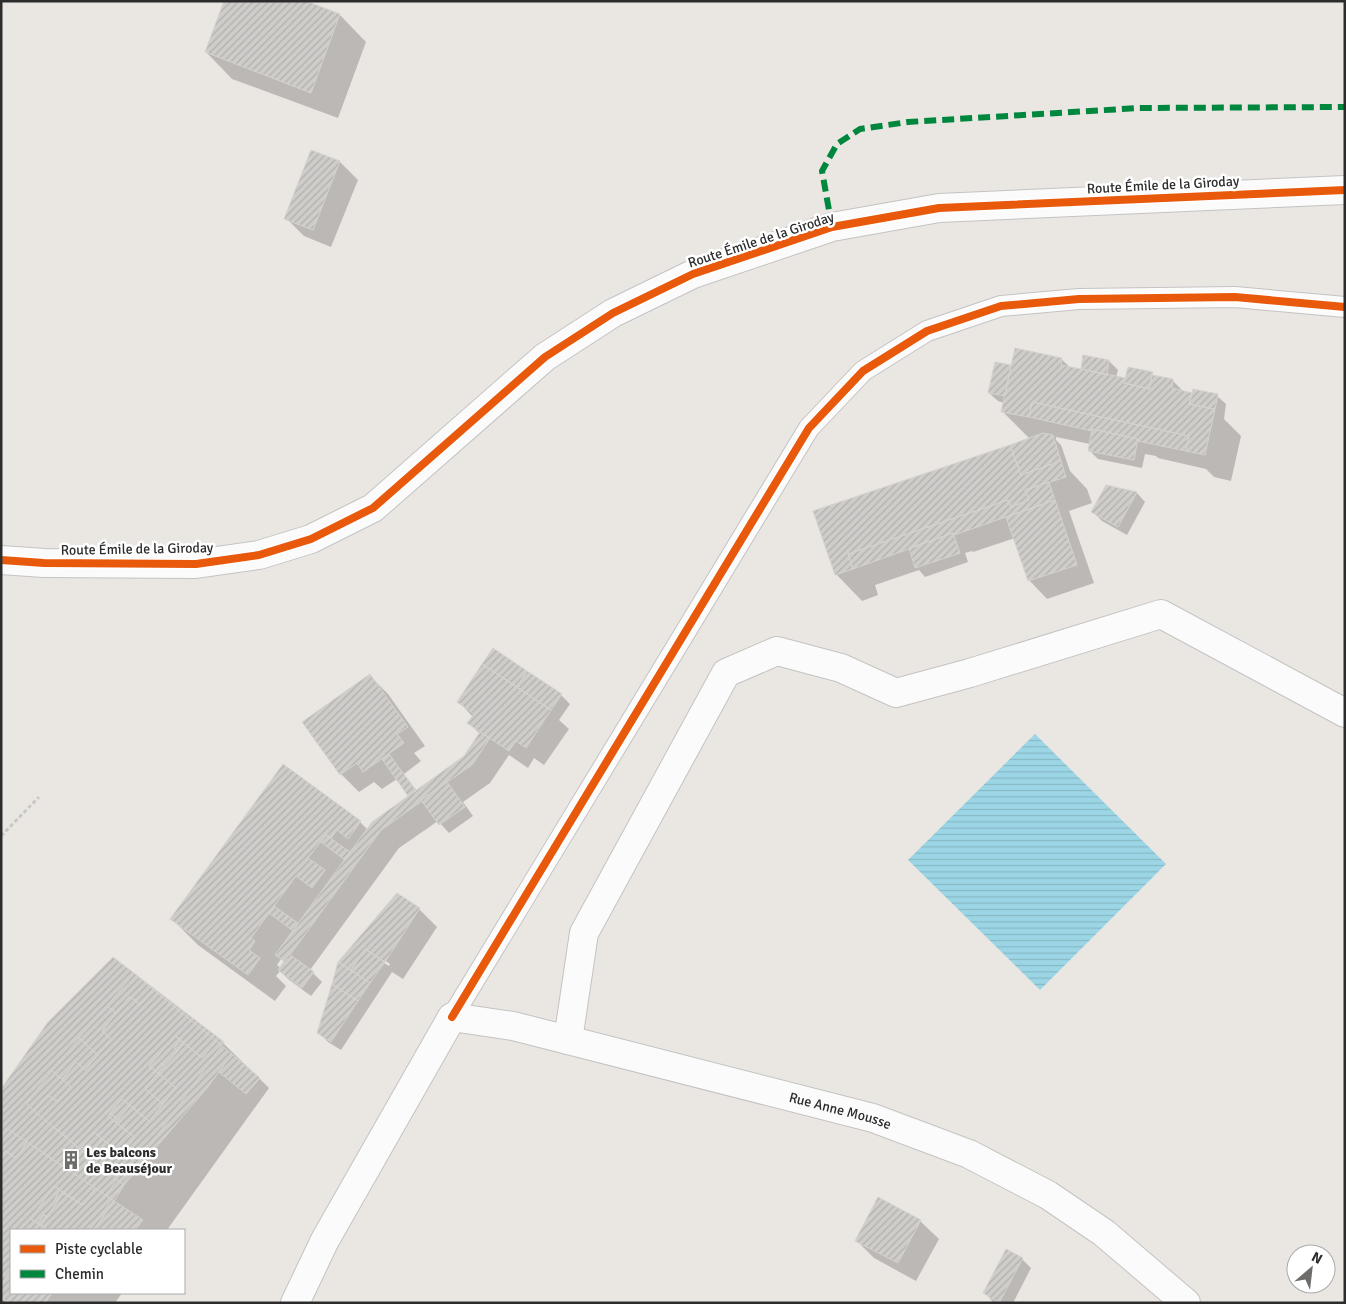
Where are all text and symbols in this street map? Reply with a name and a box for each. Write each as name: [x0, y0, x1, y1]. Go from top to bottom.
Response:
street label: Route Émile de la Giroday: [1086, 172, 1240, 197]
street label: Route Émile de la Giroday: [686, 208, 837, 272]
street label: Route Émile de la Giroday: [61, 539, 214, 559]
street label: Rue Anne Mousse: [787, 1088, 894, 1133]
place label: Les balcons de Beauséjour: [86, 1144, 172, 1177]
building icon: Les balcons de Beauséjour: [60, 1149, 82, 1171]
legend: [10, 1229, 185, 1294]
text: Piste cyclable: [55, 1240, 143, 1258]
north arrow: [1286, 1244, 1336, 1294]
text: N: [1309, 1248, 1325, 1268]
text: Chemin: [55, 1265, 104, 1283]

